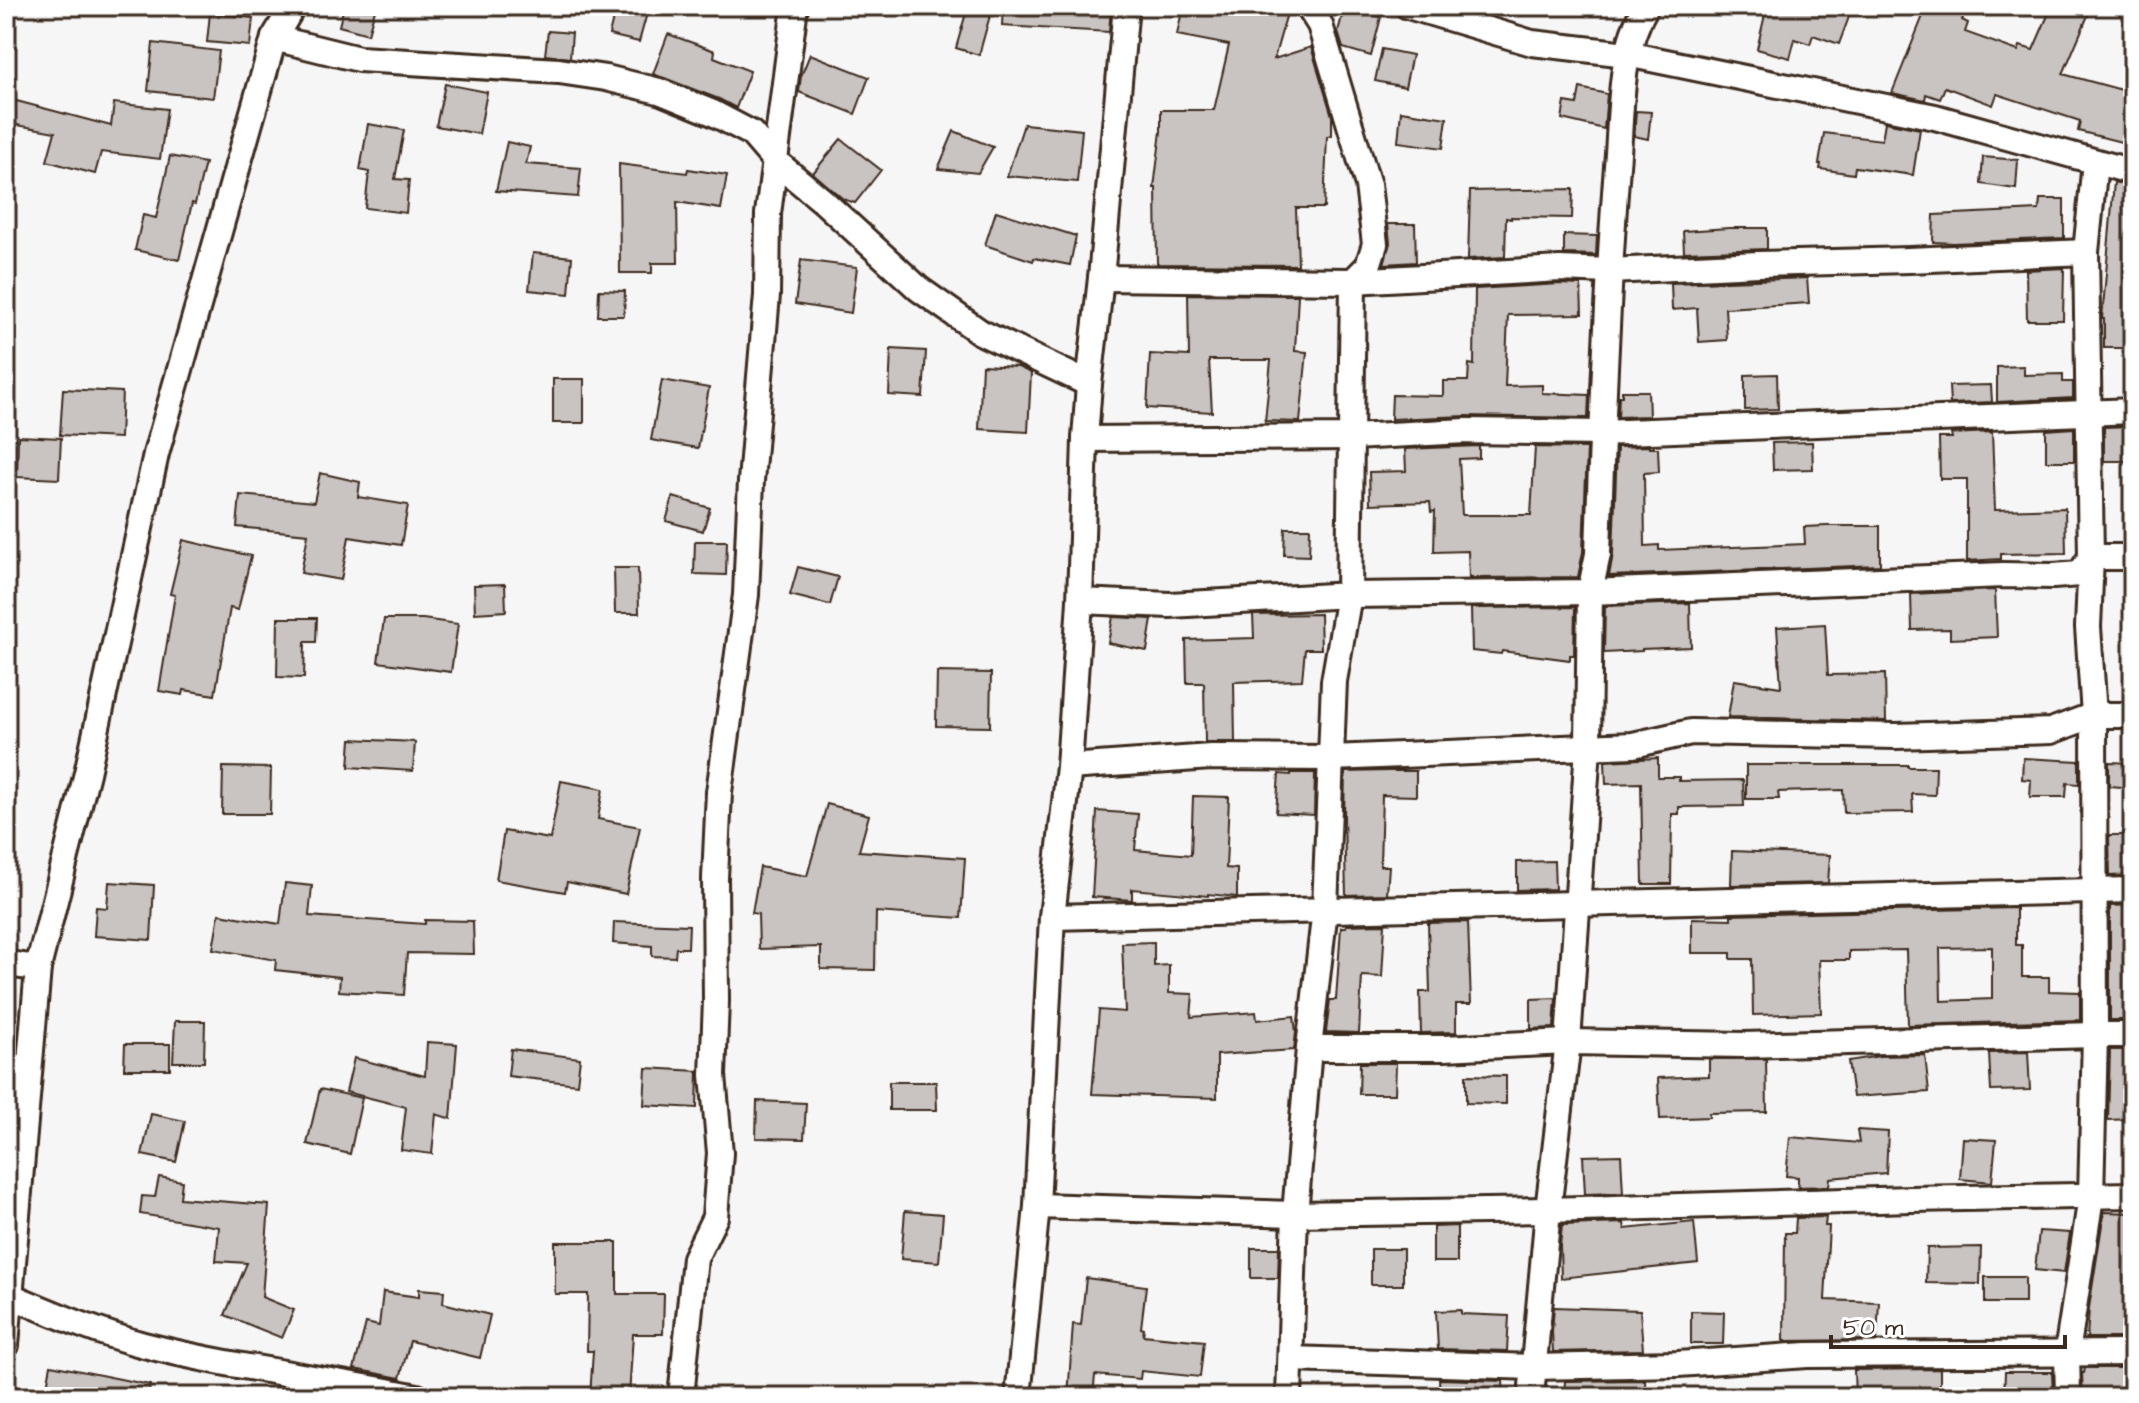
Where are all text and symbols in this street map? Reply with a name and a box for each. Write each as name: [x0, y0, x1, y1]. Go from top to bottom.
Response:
scale bar: [1831, 1299, 2065, 1349]
text: 50 m: [1843, 1311, 1904, 1345]

